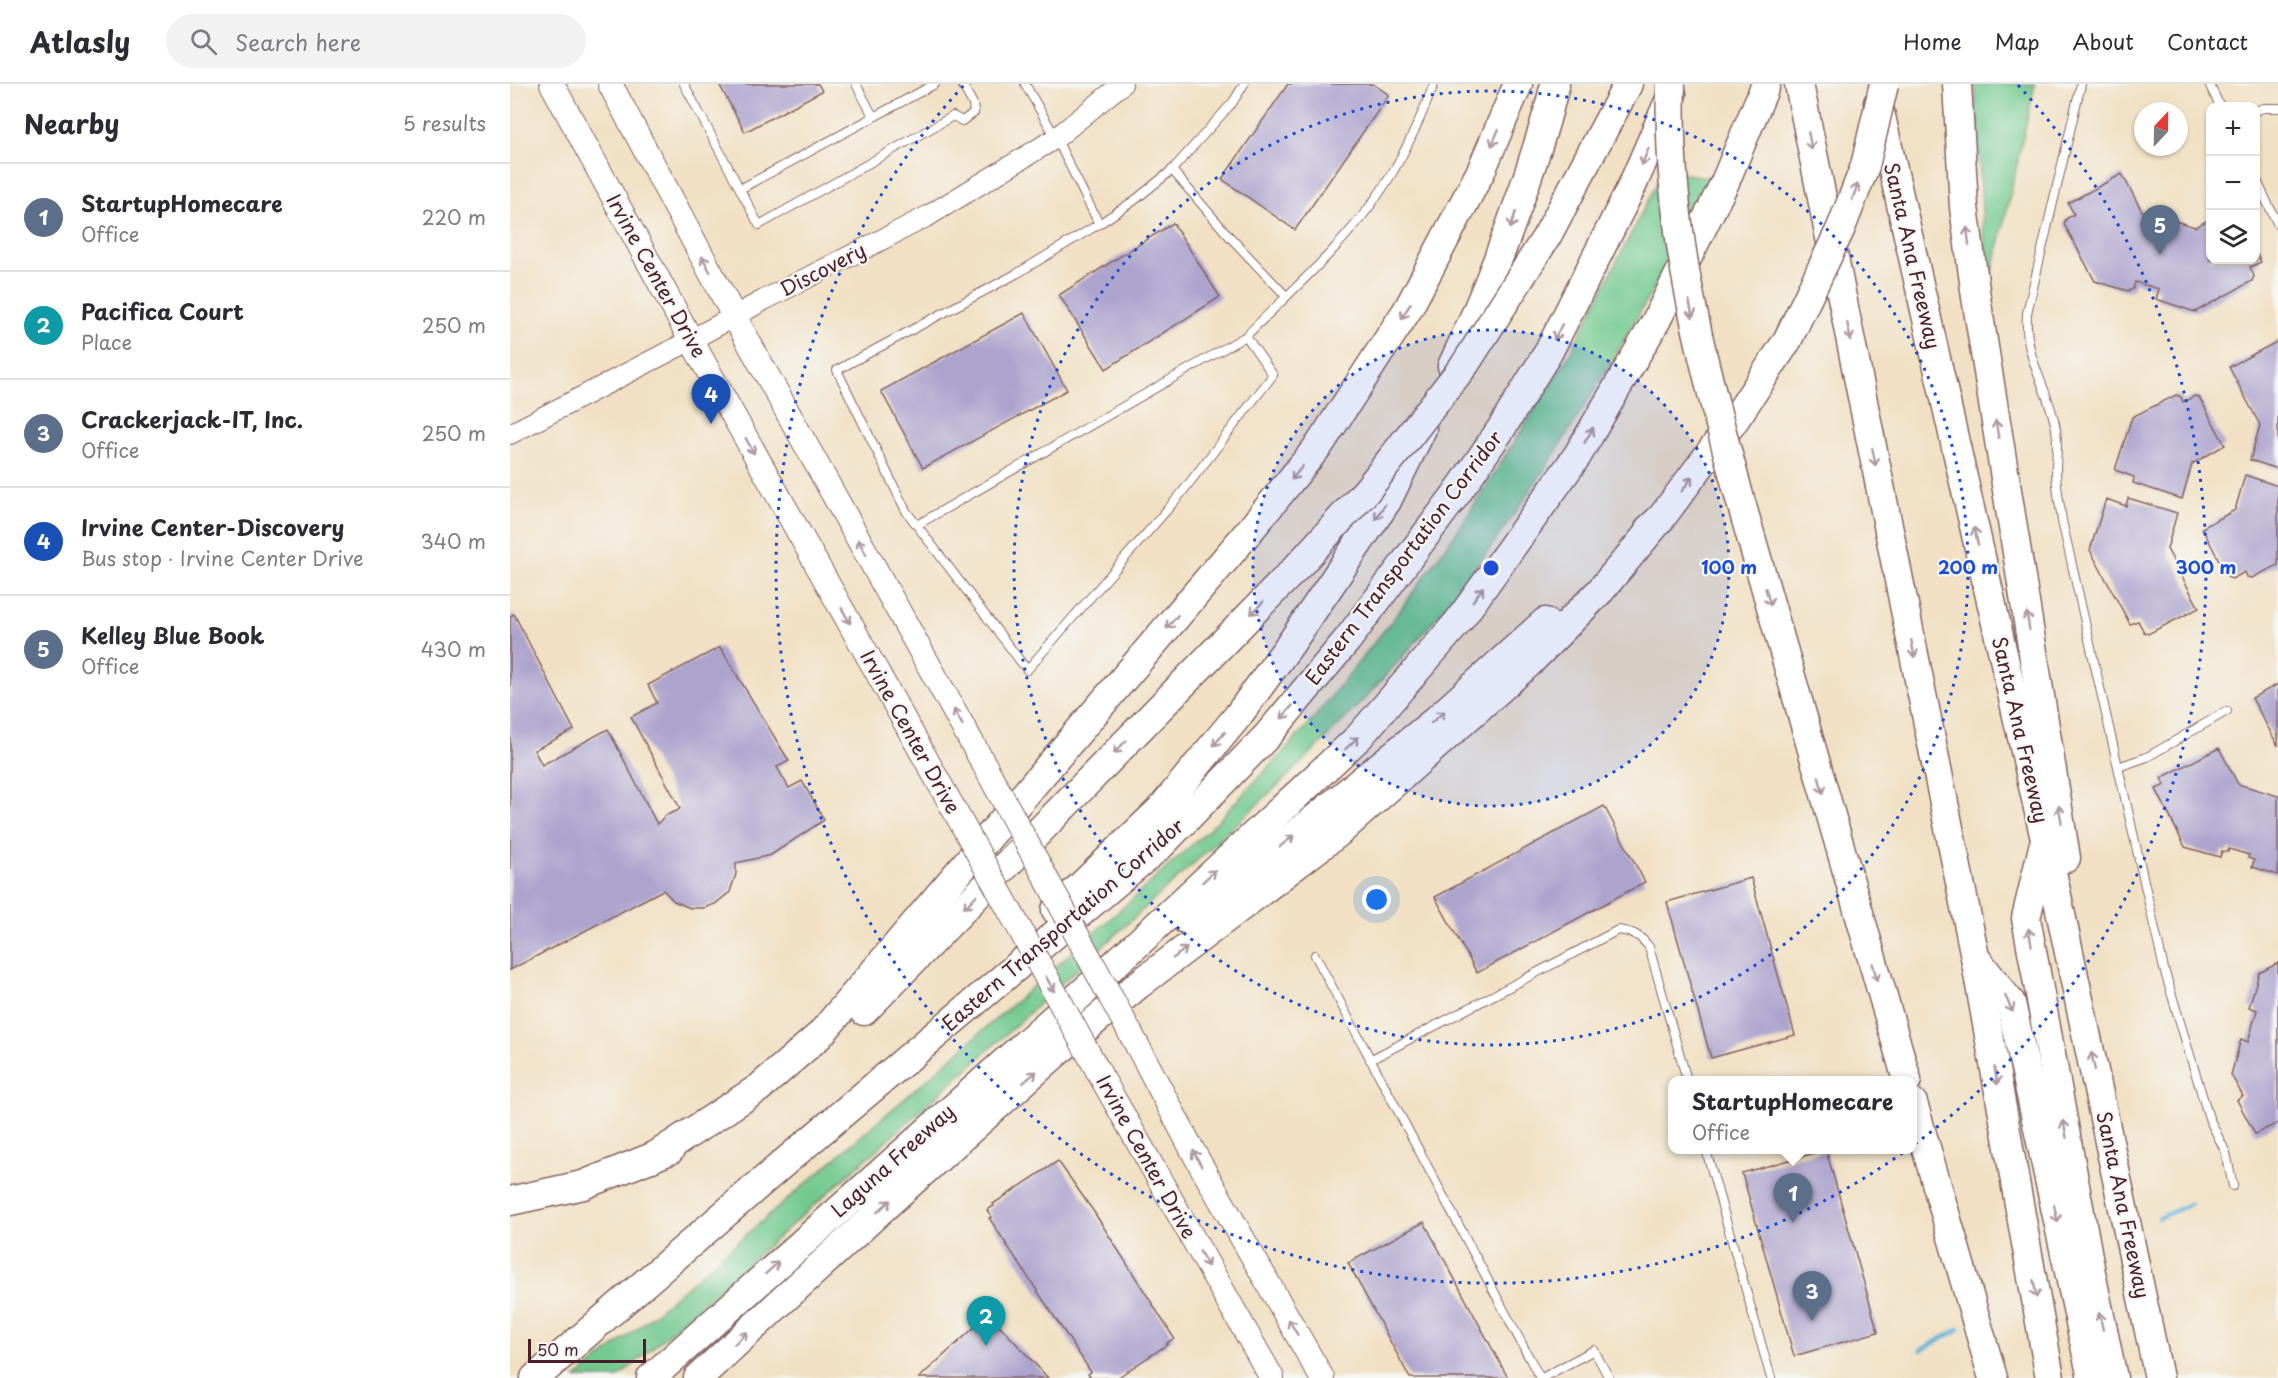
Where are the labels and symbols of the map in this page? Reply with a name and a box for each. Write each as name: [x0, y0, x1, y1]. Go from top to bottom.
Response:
north arrow: [2134, 102, 2188, 156]
one-way arrow: [1489, 128, 1500, 147]
one-way arrow: [1805, 131, 1816, 151]
one-way arrow: [1639, 147, 1650, 166]
street label: Santa Ana Freeway: [1877, 160, 1949, 352]
one-way arrow: [1850, 183, 1861, 202]
street label: Irvine Center Drive: [599, 188, 714, 363]
pin: 5: [2140, 206, 2180, 255]
one-way arrow: [1506, 210, 1517, 229]
one-way arrow: [1962, 227, 1973, 247]
street label: Discovery: [774, 235, 871, 304]
one-way arrow: [700, 256, 712, 273]
one-way arrow: [1686, 299, 1697, 318]
one-way arrow: [1400, 302, 1412, 319]
one-way arrow: [1552, 322, 1564, 340]
one-way arrow: [1844, 322, 1855, 342]
pin: 4: [692, 374, 730, 424]
one-way arrow: [1991, 420, 2002, 439]
street label: Eastern Transportation Corridor: [1297, 423, 1510, 691]
one-way arrow: [1584, 427, 1596, 444]
one-way arrow: [744, 437, 756, 454]
one-way arrow: [1869, 447, 1880, 467]
one-way arrow: [1291, 464, 1304, 480]
one-way arrow: [1681, 476, 1693, 492]
one-way arrow: [1374, 503, 1386, 519]
one-way arrow: [1969, 527, 1981, 546]
one-way arrow: [856, 539, 868, 556]
text: 100 m: [1701, 553, 1757, 580]
text: 200 m: [1938, 553, 1998, 580]
text: 300 m: [2176, 553, 2236, 580]
centre of rings: [1481, 558, 1501, 578]
one-way arrow: [1472, 587, 1484, 603]
one-way arrow: [1763, 587, 1774, 606]
one-way arrow: [1250, 600, 1264, 615]
one-way arrow: [840, 608, 852, 625]
one-way arrow: [2023, 612, 2034, 632]
one-way arrow: [1165, 614, 1179, 629]
street label: Santa Ana Freeway: [1985, 634, 2057, 826]
one-way arrow: [1908, 638, 1919, 658]
street label: Irvine Center Drive: [853, 644, 968, 819]
one-way arrow: [1280, 704, 1294, 719]
one-way arrow: [951, 709, 963, 726]
one-way arrow: [1430, 711, 1446, 724]
one-way arrow: [1212, 731, 1225, 747]
one-way arrow: [1344, 736, 1359, 750]
one-way arrow: [1113, 739, 1128, 754]
one-way arrow: [1816, 775, 1827, 794]
one-way arrow: [2055, 804, 2066, 824]
street label: Eastern Transportation Corridor: [935, 810, 1191, 1038]
one-way arrow: [1279, 834, 1294, 848]
one-way arrow: [1202, 869, 1217, 884]
your location: [1362, 885, 1391, 914]
one-way arrow: [962, 894, 977, 909]
one-way arrow: [2024, 928, 2035, 948]
one-way arrow: [1172, 946, 1188, 959]
one-way arrow: [1870, 962, 1881, 981]
one-way arrow: [1044, 975, 1056, 992]
one-way arrow: [2004, 994, 2015, 1012]
one-way arrow: [2086, 1051, 2098, 1070]
one-way arrow: [1991, 1066, 2002, 1086]
street label: Irvine Center Drive: [1089, 1069, 1204, 1244]
one-way arrow: [1022, 1070, 1037, 1084]
street label: Laguna Freeway: [824, 1096, 961, 1224]
street label: Santa Ana Freeway: [2090, 1109, 2158, 1301]
one-way arrow: [2059, 1120, 2070, 1139]
one-way arrow: [1191, 1150, 1203, 1167]
pin: 1: [1774, 1174, 1812, 1223]
one-way arrow: [876, 1199, 891, 1213]
one-way arrow: [2051, 1204, 2062, 1223]
one-way arrow: [1199, 1249, 1210, 1267]
one-way arrow: [764, 1261, 779, 1275]
pin: 3: [1792, 1272, 1832, 1321]
one-way arrow: [2029, 1278, 2040, 1298]
pin: 2: [966, 1296, 1006, 1346]
one-way arrow: [2095, 1311, 2106, 1331]
one-way arrow: [1287, 1319, 1299, 1336]
one-way arrow: [733, 1331, 748, 1345]
scale bar: [528, 1336, 646, 1364]

